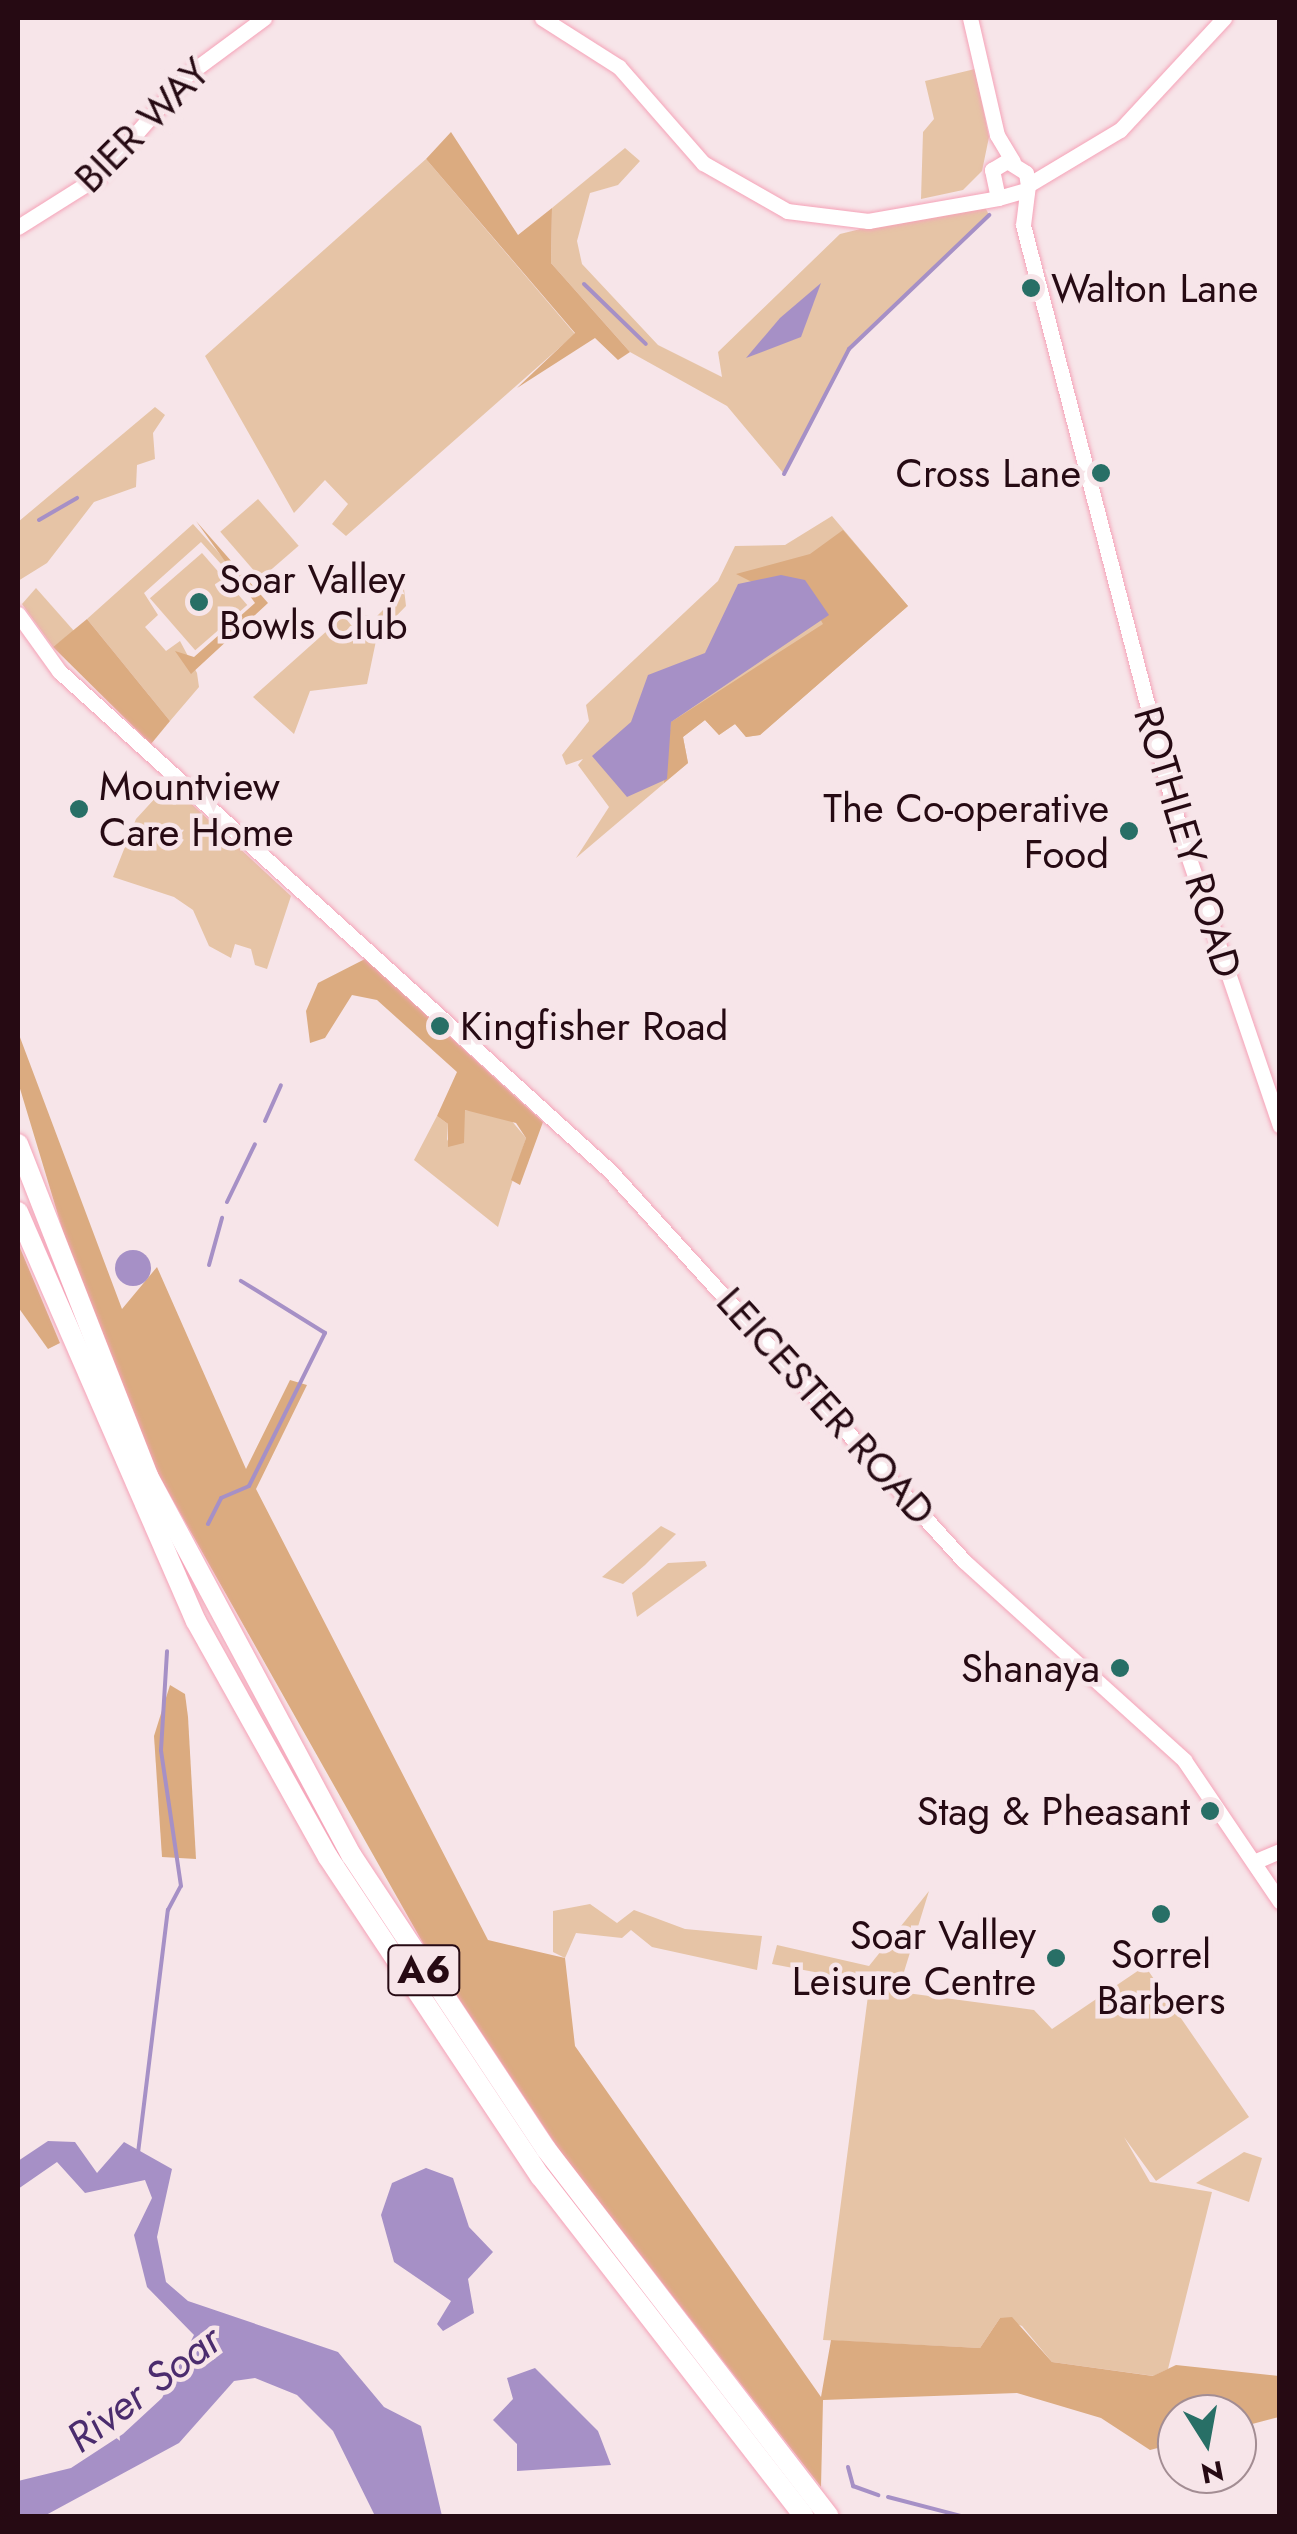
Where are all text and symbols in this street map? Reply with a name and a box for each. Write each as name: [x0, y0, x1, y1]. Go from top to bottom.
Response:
street label: BIER WAY: [65, 48, 219, 202]
place label: Walton Lane: [1051, 264, 1258, 312]
marker: Walton Lane: [1020, 277, 1042, 299]
place label: Cross Lane: [896, 449, 1081, 497]
marker: Cross Lane: [1090, 462, 1112, 484]
place label: Soar Valley Bowls Club: [219, 555, 407, 649]
marker: Soar Valley Bowls Club: [188, 591, 210, 613]
street label: ROTHLEY ROAD: [1124, 701, 1252, 983]
place label: Mountview Care Home: [99, 762, 294, 856]
place label: The Co-operative Food: [823, 784, 1109, 878]
marker: Mountview Care Home: [68, 798, 90, 820]
marker: The Co-operative Food: [1118, 820, 1140, 842]
place label: Kingfisher Road: [460, 1002, 728, 1050]
marker: Kingfisher Road: [429, 1015, 451, 1037]
street label: LEICESTER ROAD: [707, 1278, 945, 1534]
place label: Shanaya: [961, 1644, 1100, 1692]
marker: Shanaya: [1109, 1657, 1131, 1679]
place label: Stag & Pheasant: [917, 1787, 1190, 1835]
marker: Stag & Pheasant: [1199, 1800, 1221, 1822]
marker: Sorrel Barbers: [1150, 1903, 1172, 1925]
place label: Soar Valley Leisure Centre: [792, 1911, 1036, 2005]
place label: Sorrel Barbers: [1097, 1930, 1225, 2024]
road number: A6: [386, 1937, 462, 2003]
marker: Soar Valley Leisure Centre: [1045, 1947, 1067, 1969]
water label: River Soar: [57, 2315, 231, 2463]
north arrow: [1157, 2394, 1257, 2494]
text: N: [1198, 2450, 1227, 2494]

